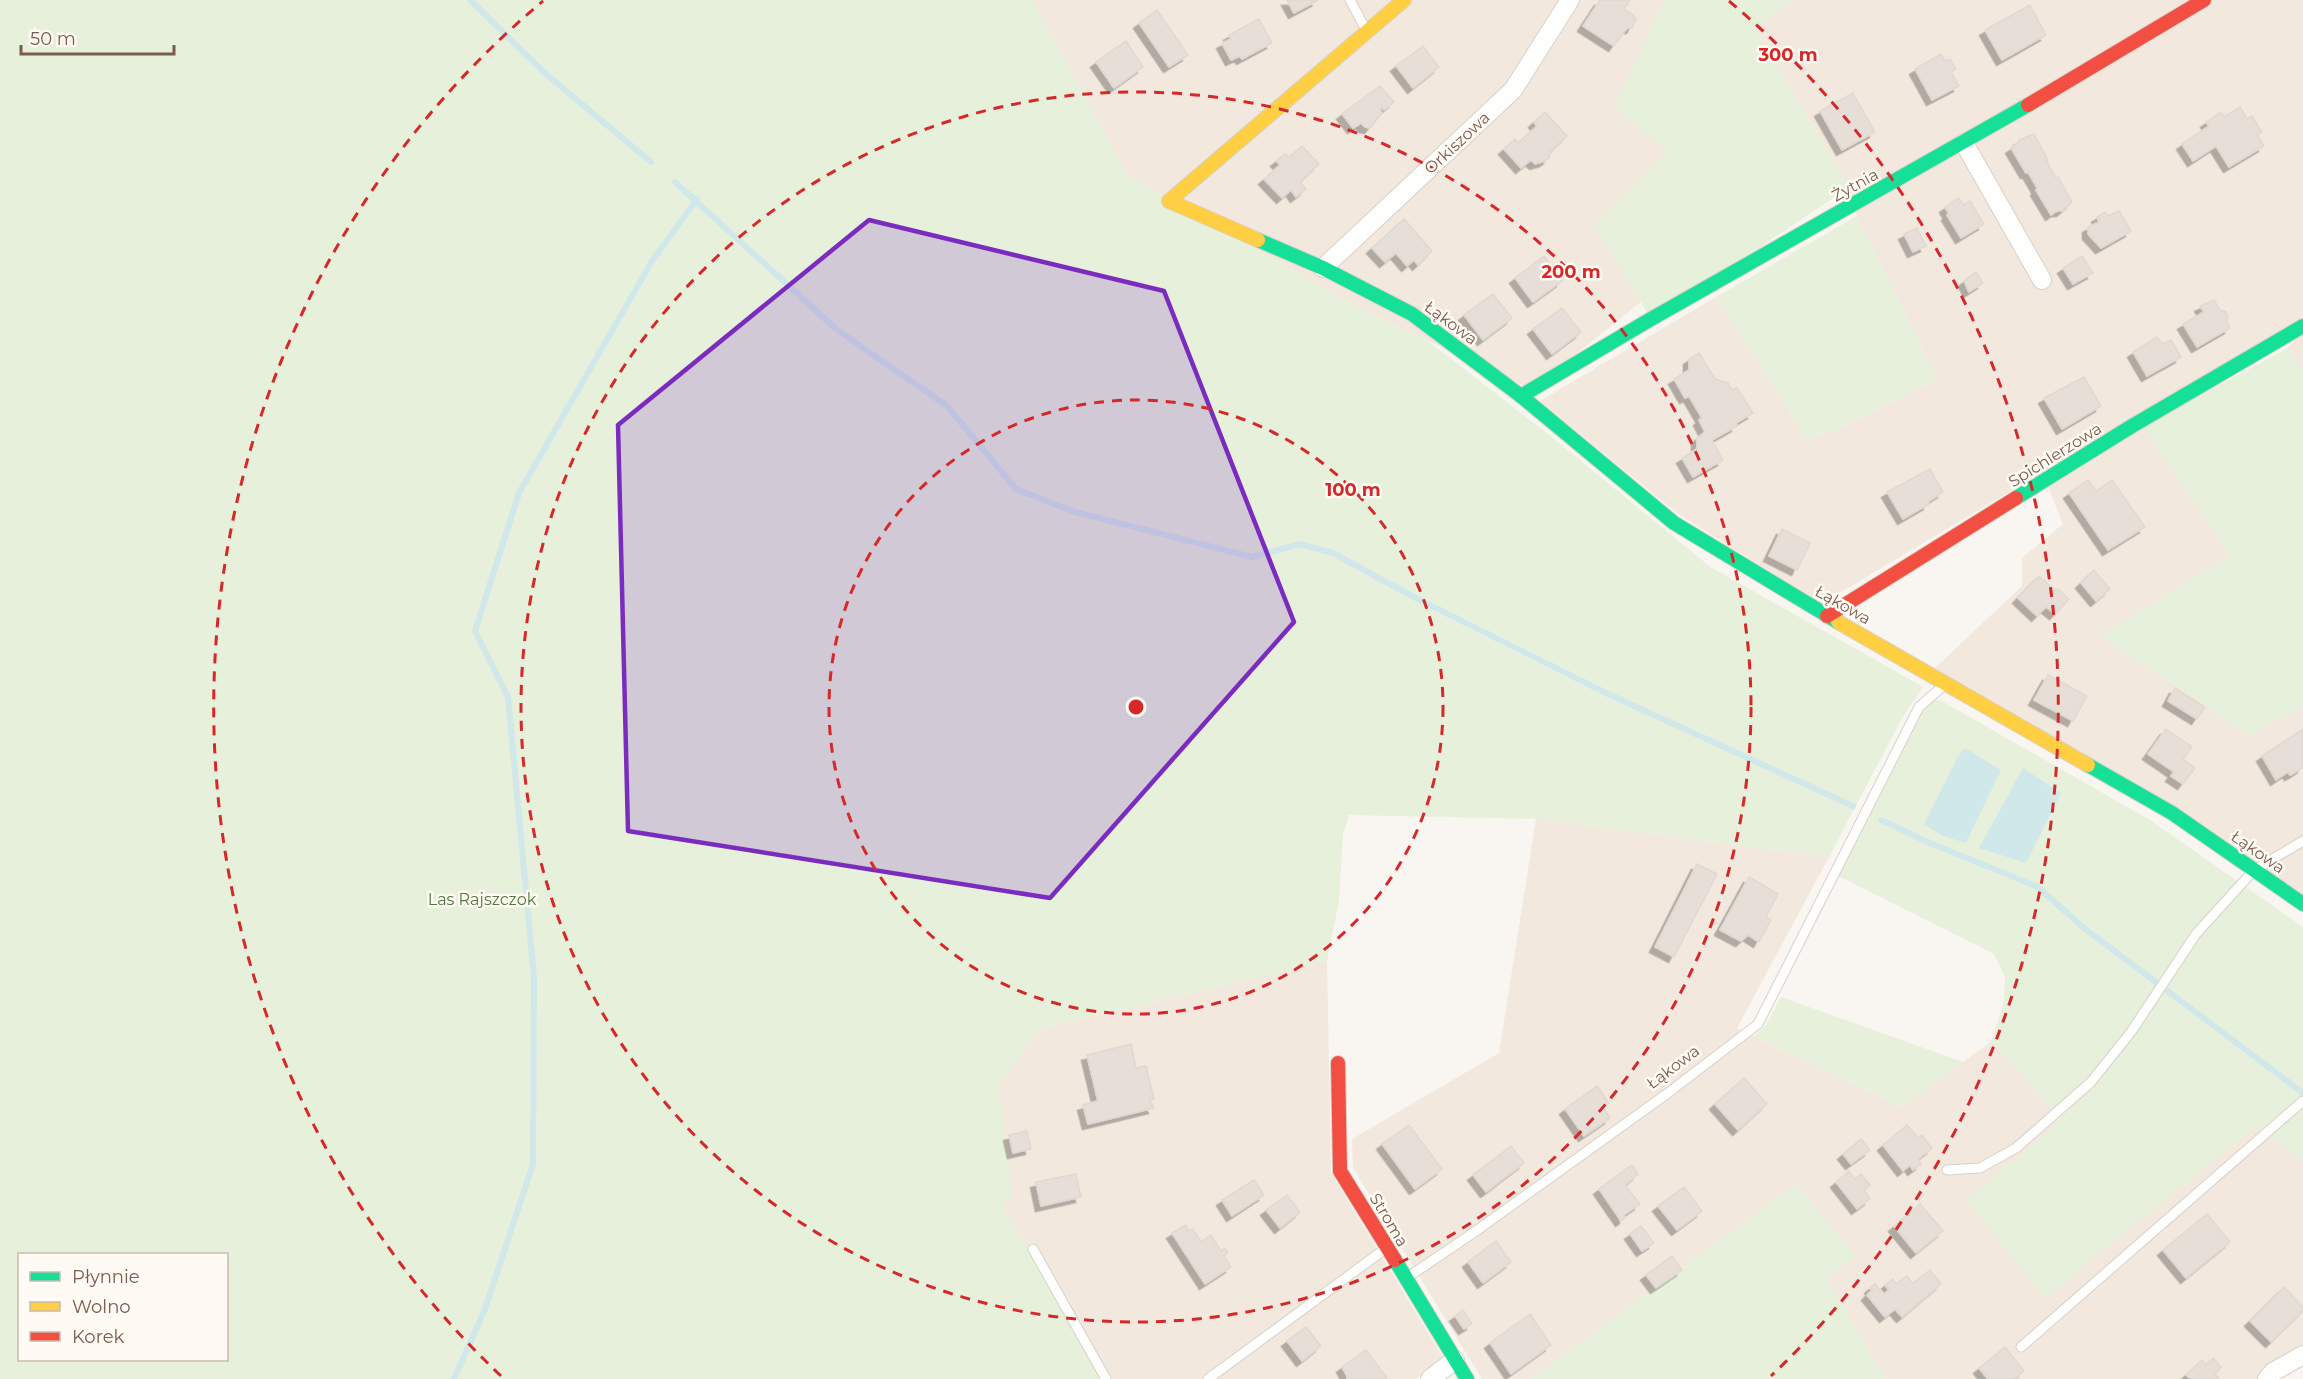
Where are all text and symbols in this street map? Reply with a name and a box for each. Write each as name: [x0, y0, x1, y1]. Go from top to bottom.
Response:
scale bar: [21, 18, 174, 56]
text: 50 m: [30, 28, 76, 50]
text: 300 m: [1757, 44, 1818, 66]
street label: Orkiszowa: [1420, 108, 1494, 178]
street label: Żytnia: [1828, 165, 1882, 205]
text: 200 m: [1541, 261, 1601, 283]
street label: Łąkowa: [1421, 297, 1481, 349]
street label: Spichlerzowa: [2005, 419, 2105, 491]
text: 100 m: [1325, 479, 1381, 501]
street label: Łąkowa: [1812, 581, 1874, 629]
centre of rings: [1126, 697, 1146, 717]
street label: Łąkowa: [2227, 827, 2289, 877]
park label: Las Rajszczok: [428, 890, 537, 909]
street label: Łąkowa: [1643, 1041, 1703, 1093]
street label: Stroma: [1366, 1190, 1412, 1250]
legend: [18, 1253, 228, 1361]
text: Płynnie: [72, 1266, 140, 1288]
text: Wolno: [72, 1296, 131, 1318]
text: Korek: [72, 1326, 125, 1348]

